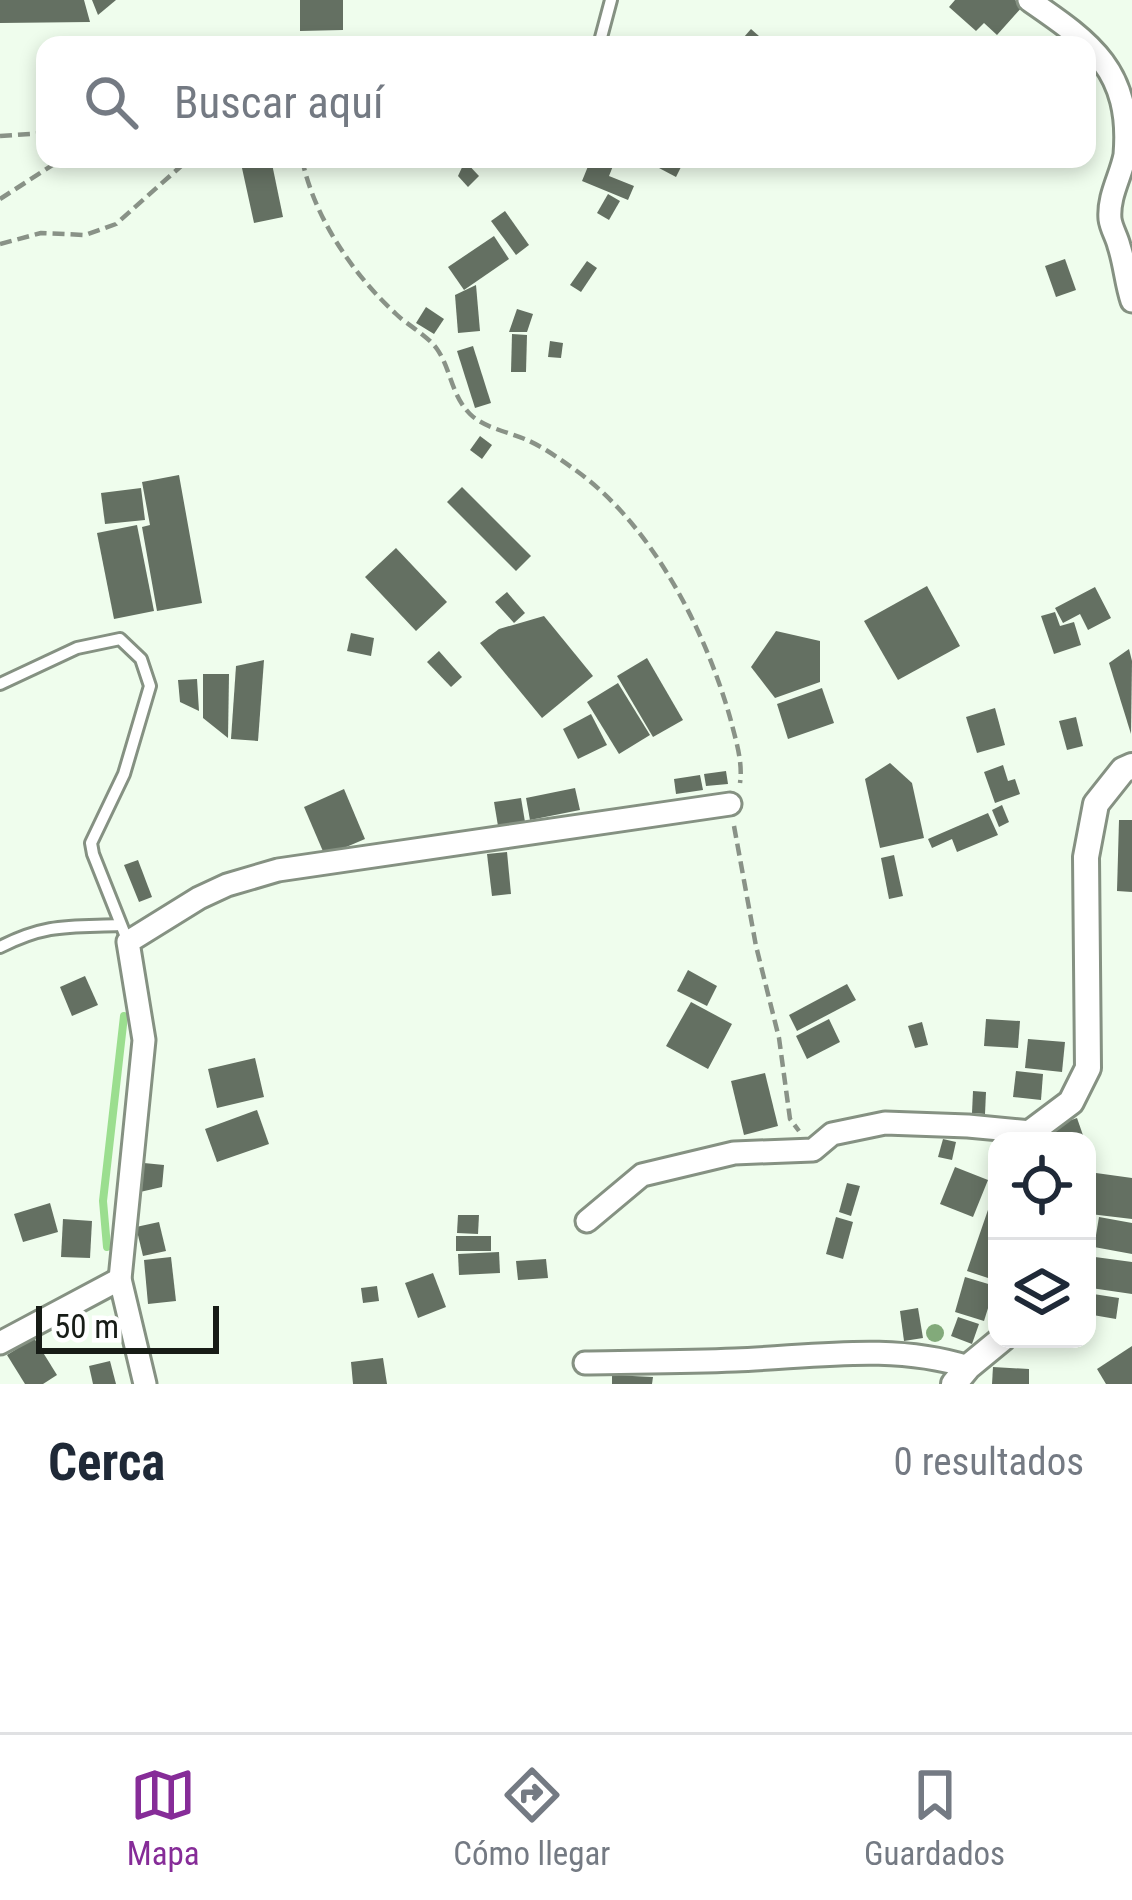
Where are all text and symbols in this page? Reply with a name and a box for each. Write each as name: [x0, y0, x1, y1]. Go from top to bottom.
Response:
search box: [36, 36, 1096, 168]
icon: search: [78, 69, 144, 135]
text: Buscar aquí: [174, 76, 384, 129]
map controls: [988, 1132, 1096, 1348]
button: locate: [988, 1132, 1096, 1240]
button: layers: [988, 1240, 1096, 1348]
scale bar: [36, 1300, 219, 1353]
text: 50 m: [54, 1307, 119, 1346]
text: Cerca: [48, 1433, 165, 1492]
text: 0 resultados: [893, 1439, 1084, 1485]
tab: Mapa: [127, 1762, 200, 1873]
tab: Cómo llegar: [453, 1762, 610, 1873]
tab: Guardados: [864, 1762, 1005, 1873]

